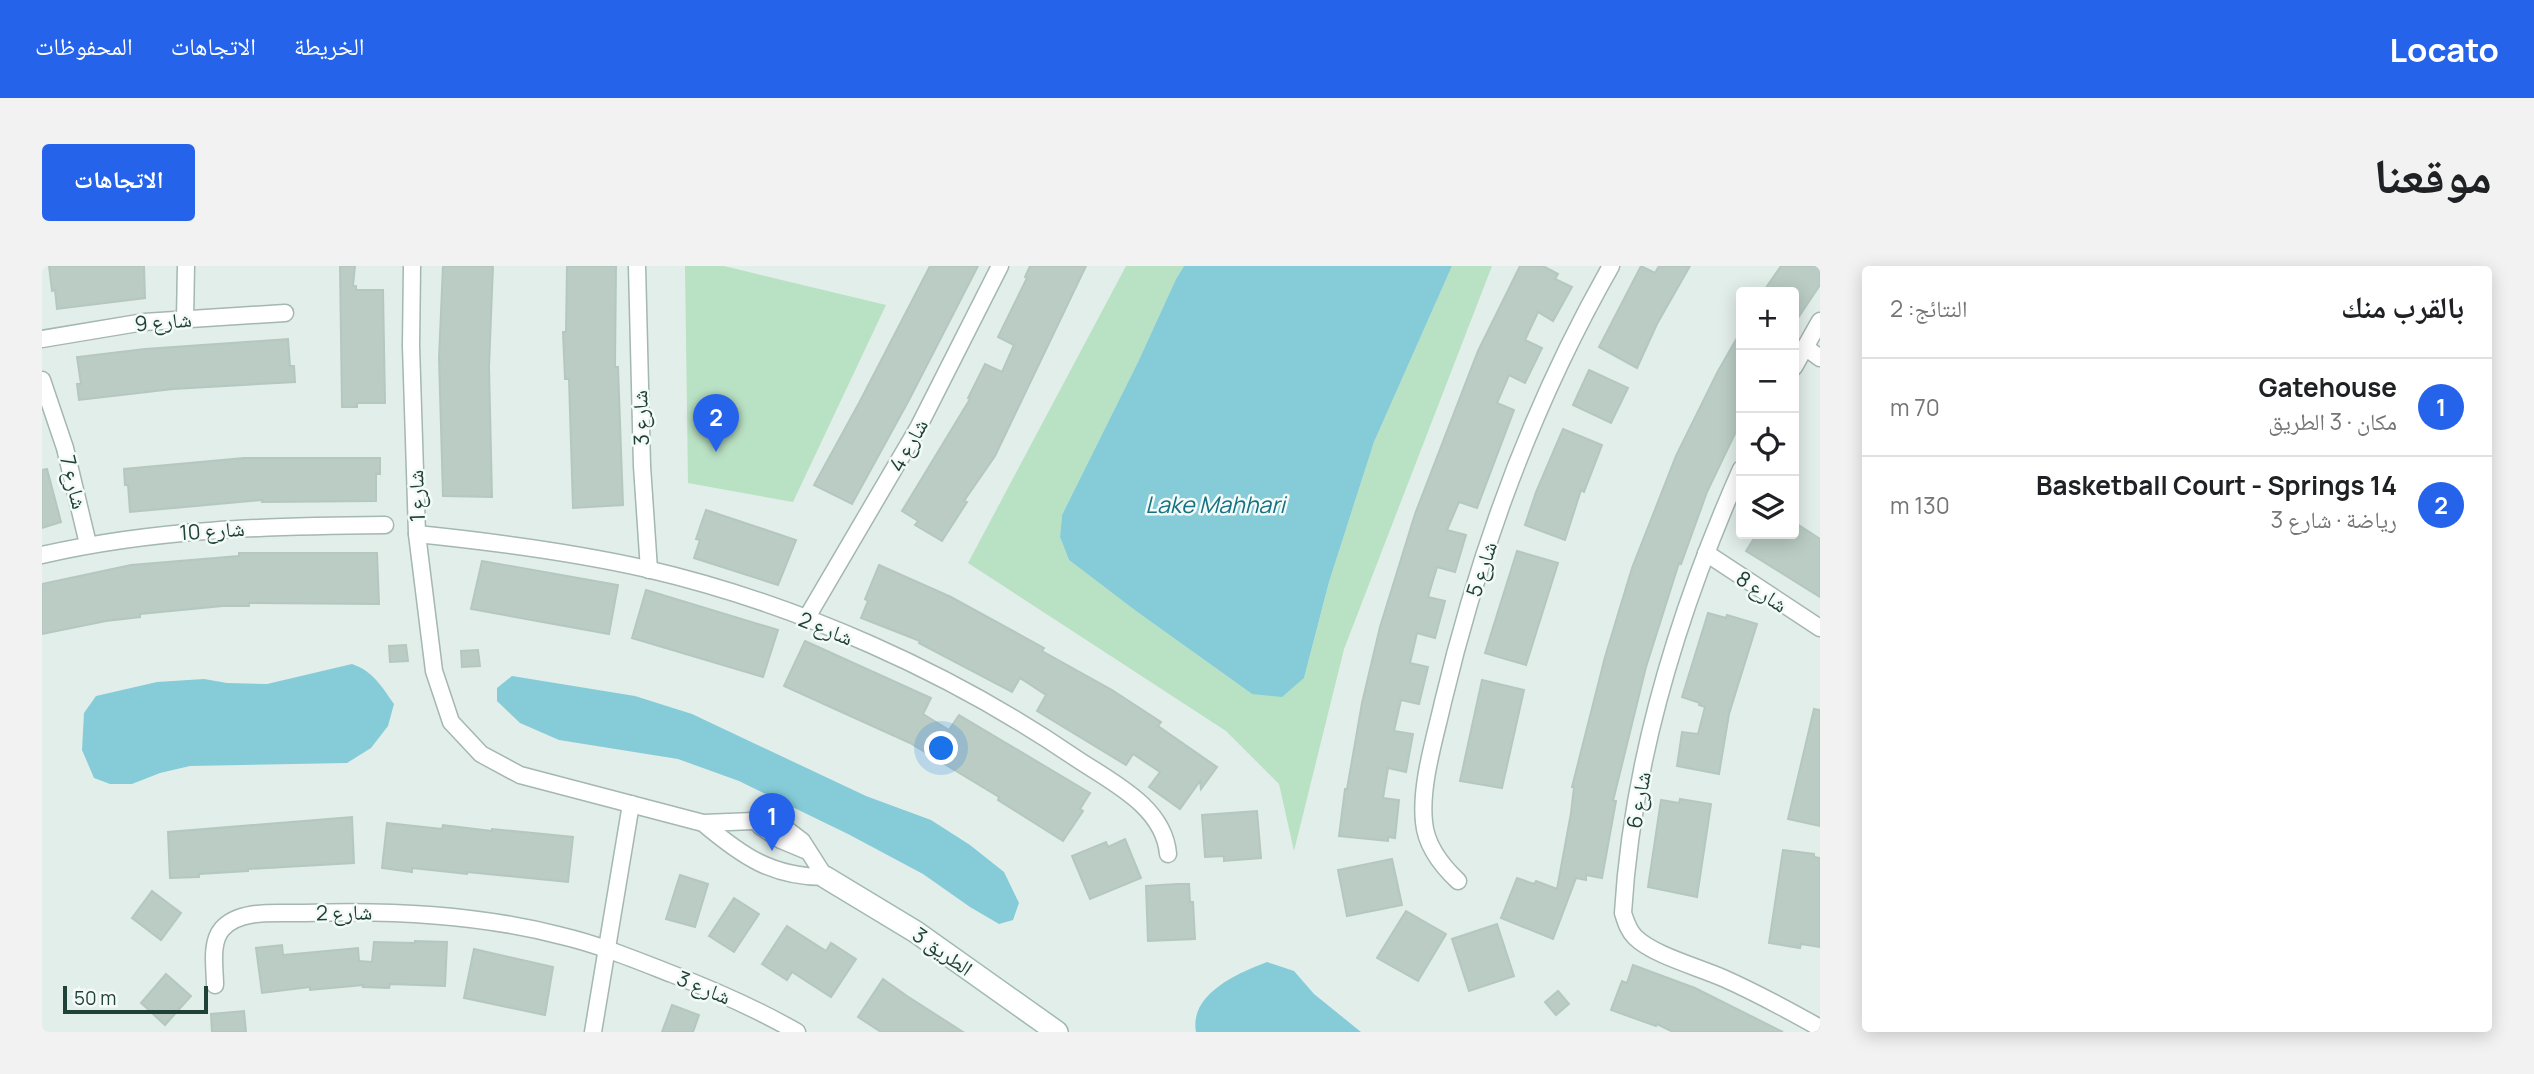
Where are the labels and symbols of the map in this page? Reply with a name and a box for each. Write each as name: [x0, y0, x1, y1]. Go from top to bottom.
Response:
street label: شارع 9: [133, 305, 193, 337]
street label: شارع 3: [625, 390, 655, 446]
pin: 2: [693, 394, 739, 452]
street label: شارع 4: [882, 413, 934, 477]
street label: شارع 7: [54, 452, 94, 512]
street label: شارع 1: [401, 469, 431, 523]
water label: Lake Mahhari: [1145, 488, 1287, 520]
street label: شارع 10: [179, 514, 245, 546]
street label: شارع 5: [1459, 538, 1503, 600]
street label: شارع 8: [1731, 564, 1793, 618]
street label: شارع 2: [795, 605, 857, 651]
your location: [924, 731, 958, 765]
street label: شارع 6: [1619, 769, 1657, 831]
pin: 1: [749, 793, 795, 851]
street label: شارع 2: [316, 898, 372, 926]
street label: 3 الطريق: [907, 920, 979, 982]
street label: شارع 3: [673, 964, 735, 1010]
scale bar: [63, 983, 208, 1015]

